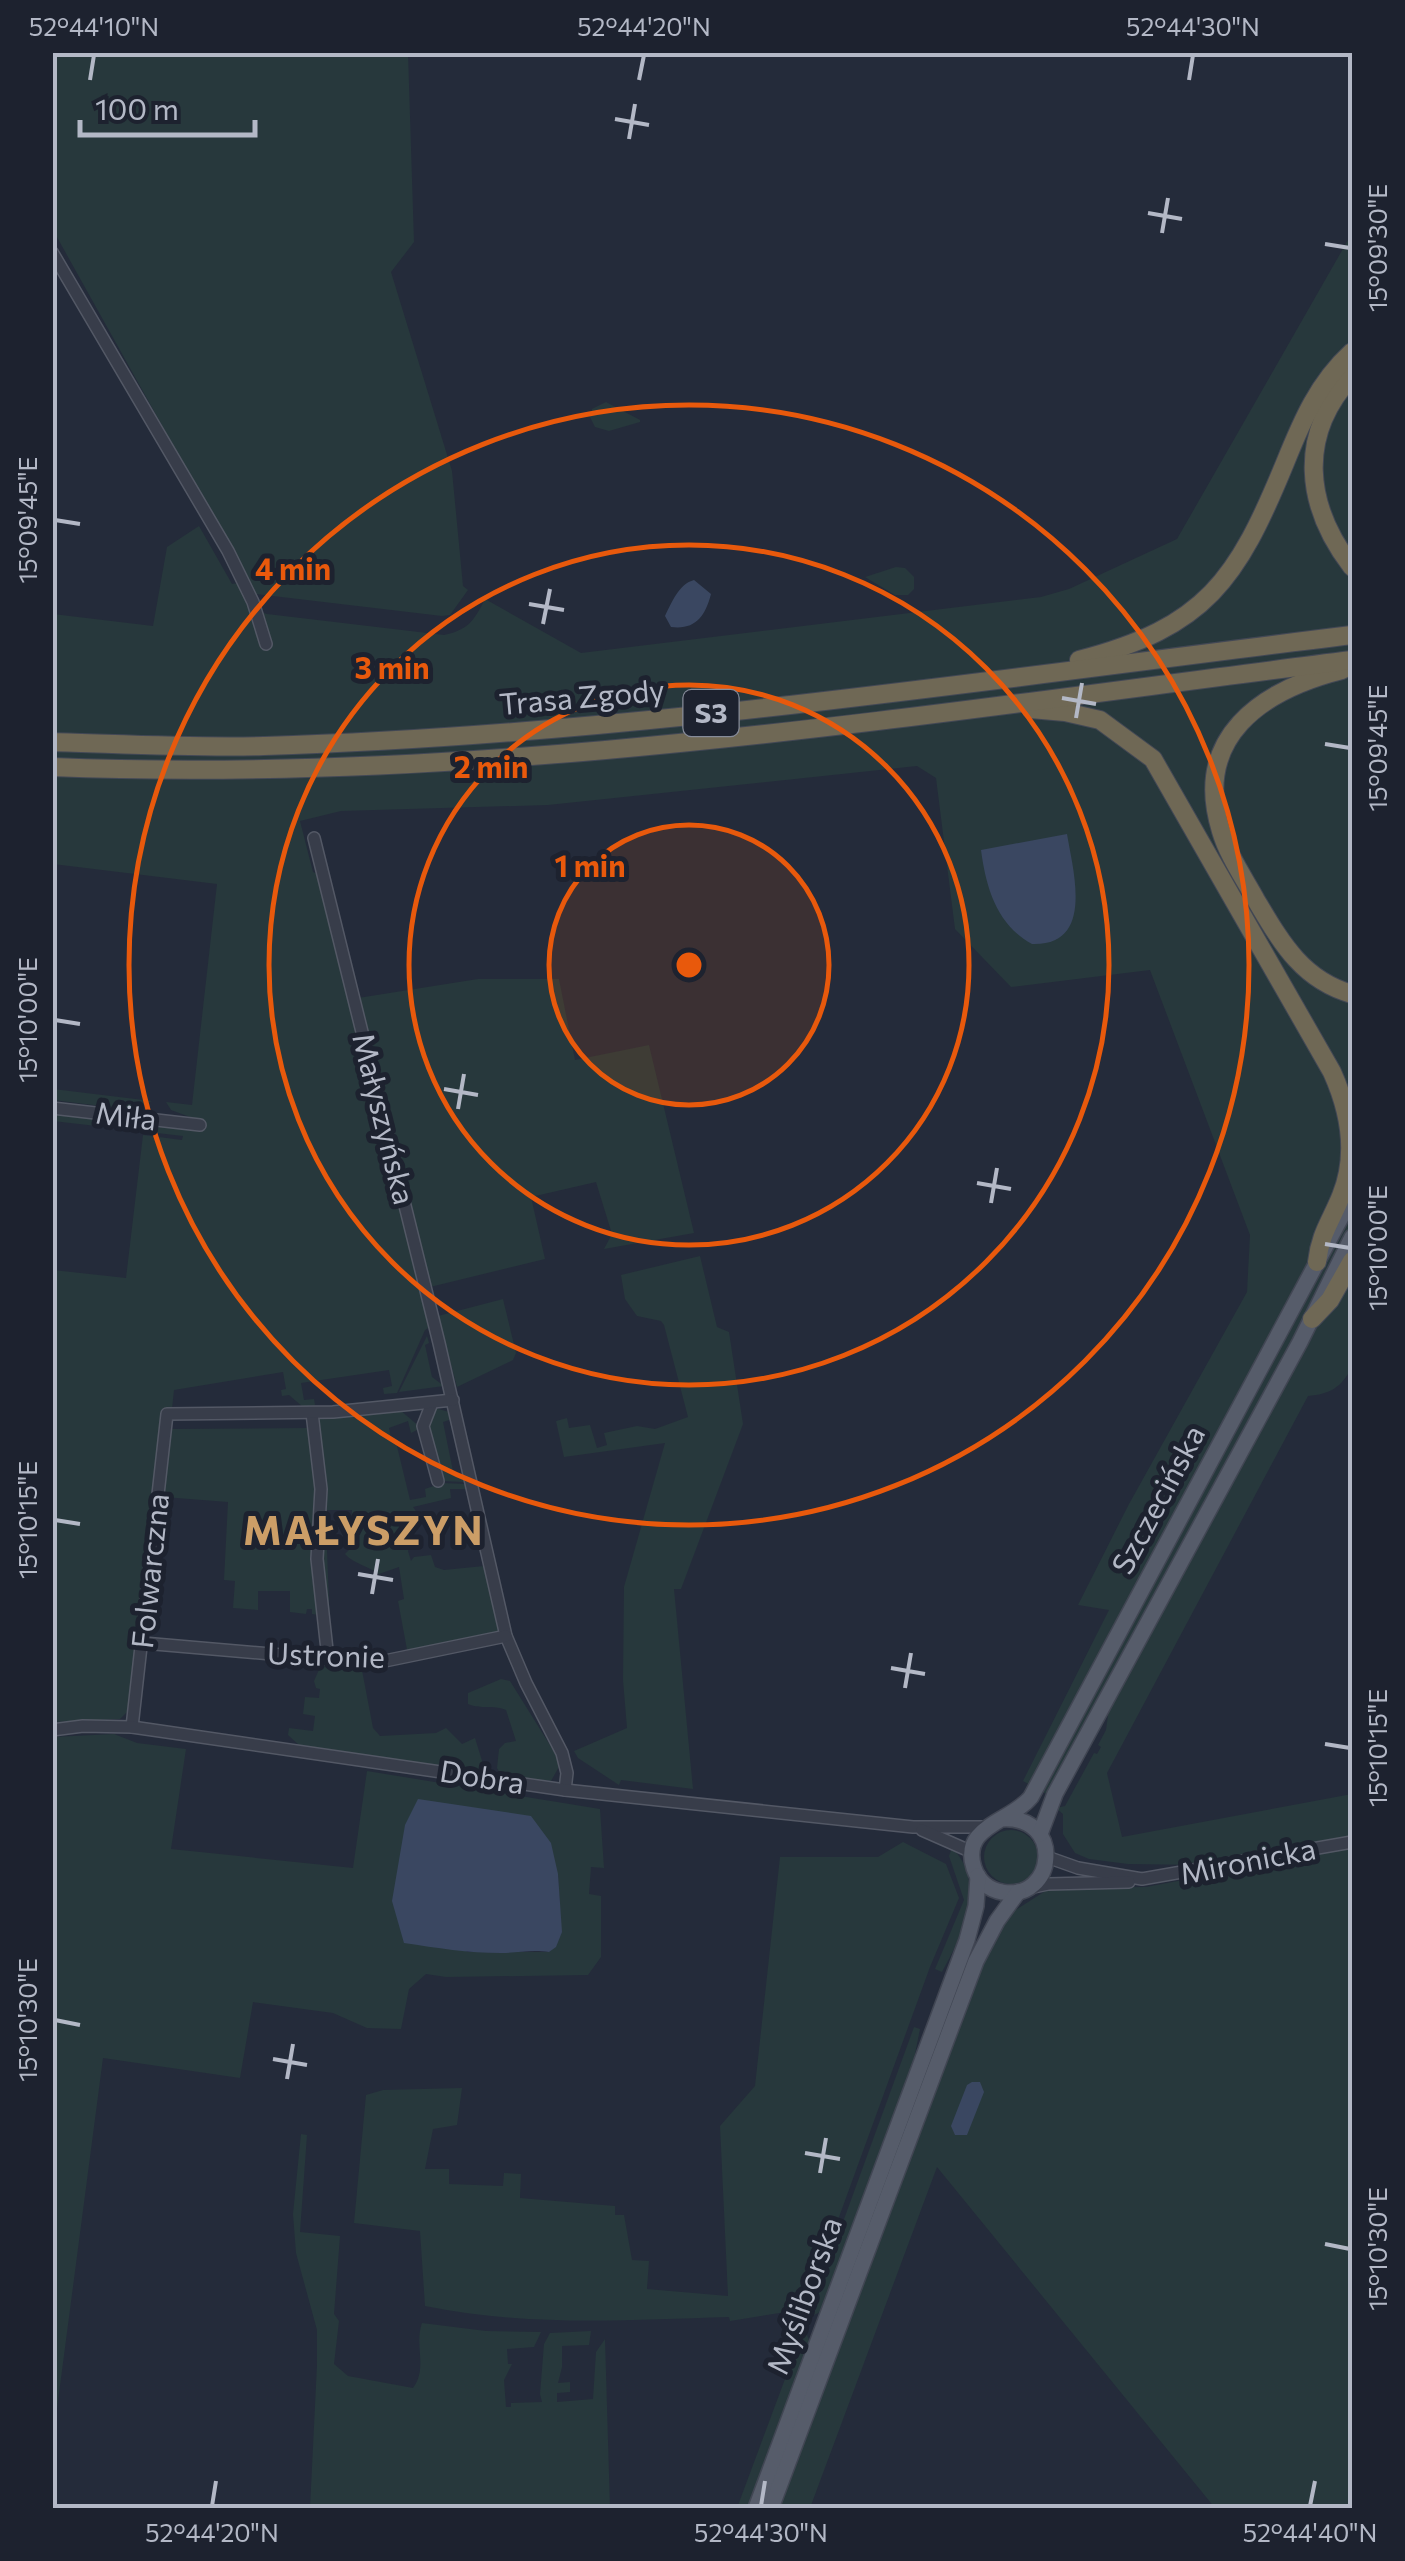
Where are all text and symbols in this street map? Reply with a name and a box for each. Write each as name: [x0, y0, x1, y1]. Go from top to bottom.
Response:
text: 52°44'10"N: [29, 11, 159, 41]
text: 52°44'20"N: [577, 11, 711, 41]
text: 52°44'30"N: [1126, 11, 1260, 41]
scale bar: [80, 75, 255, 137]
text: 100 m: [95, 89, 179, 126]
text: 15°09'30"E: [1362, 184, 1392, 312]
text: 15°09'45"E: [12, 457, 42, 583]
text: 4 min: [255, 549, 331, 586]
text: 3 min: [354, 648, 430, 685]
street label: Trasa Zgody: [497, 670, 666, 721]
text: 15°09'45"E: [1362, 685, 1392, 811]
road number: S3: [684, 690, 738, 736]
text: 2 min: [454, 747, 528, 784]
text: 1 min: [554, 846, 626, 883]
centre of rings: [671, 947, 707, 983]
text: 15°10'00"E: [12, 957, 42, 1083]
street label: Małyszyńska: [346, 1029, 425, 1208]
street label: Miła: [94, 1092, 159, 1137]
text: 15°10'00"E: [1362, 1185, 1392, 1311]
street label: Szczecińska: [1102, 1418, 1211, 1580]
text: 15°10'15"E: [12, 1461, 42, 1579]
street label: Folwarczna: [122, 1491, 175, 1650]
district label: MAŁYSZYN: [243, 1504, 485, 1553]
street label: Ustronie: [267, 1633, 386, 1674]
text: 15°10'15"E: [1362, 1689, 1392, 1807]
street label: Dobra: [437, 1751, 527, 1800]
street label: Mironicka: [1176, 1828, 1319, 1891]
text: 15°10'30"E: [12, 1958, 42, 2082]
text: 15°10'30"E: [1362, 2187, 1392, 2311]
street label: Myśliborska: [757, 2211, 848, 2379]
text: 52°44'20"N: [145, 2517, 279, 2547]
text: 52°44'30"N: [694, 2517, 828, 2547]
text: 52°44'40"N: [1243, 2517, 1377, 2547]

